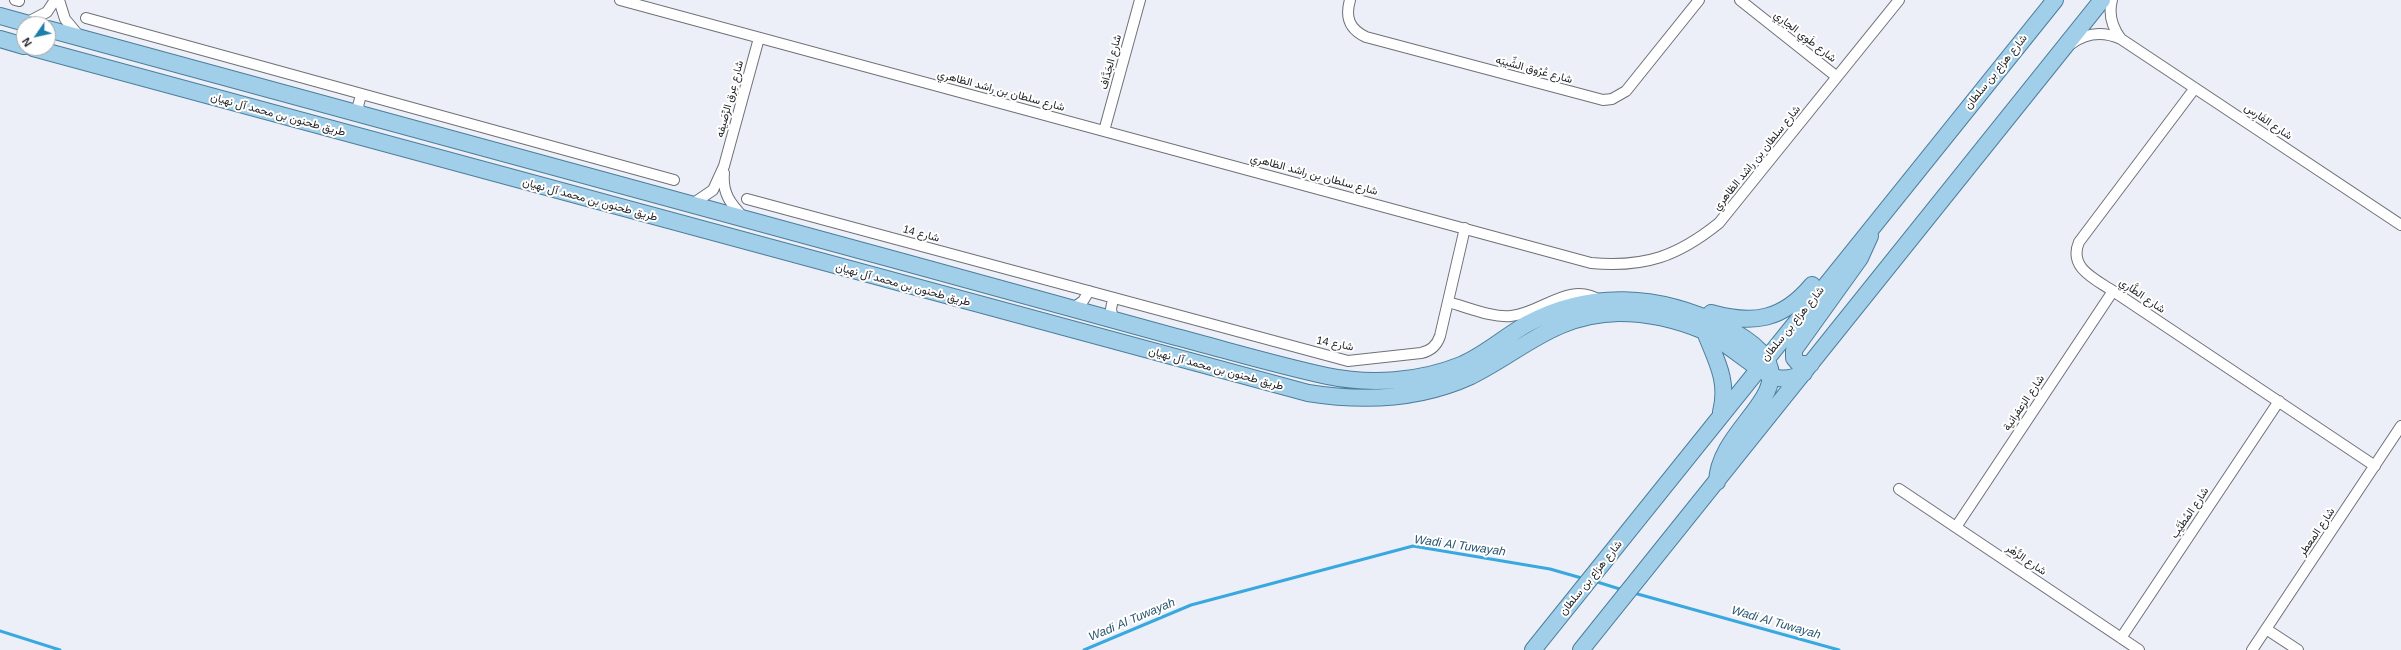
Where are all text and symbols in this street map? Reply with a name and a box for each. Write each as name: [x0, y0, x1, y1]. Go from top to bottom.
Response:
street label: شارع طَوِي الجارِي: [1771, 9, 1839, 65]
north arrow: [16, 16, 56, 56]
street label: شارع هزاع بن سلطان: [1962, 32, 2030, 112]
street label: شارع الجَدَّاف: [1097, 33, 1125, 91]
text: N: [20, 36, 34, 49]
street label: شارع عُرُوق الشِّيبَه: [1494, 53, 1574, 87]
street label: شارع عِرق الرِّصَيفه: [713, 59, 747, 139]
street label: شارع سلطان بن راشد الظاهري: [936, 68, 1066, 114]
street label: طريق طحنون بن محمد آل نهيان: [209, 91, 347, 139]
street label: شارع الفَارِس: [2241, 101, 2295, 143]
street label: شارع سلطان بن راشد الظاهري: [1711, 103, 1803, 213]
street label: شارع سلطان بن راشد الظاهري: [1249, 152, 1379, 198]
street label: طريق طحنون بن محمد آل نهيان: [521, 176, 659, 224]
street label: شارع 14: [901, 223, 941, 245]
street label: طريق طحنون بن محمد آل نهيان: [834, 261, 972, 309]
street label: شارع الطَّارِي: [2116, 276, 2168, 316]
street label: شارع هزاع بن سلطان: [1759, 284, 1827, 364]
street label: شارع 14: [1315, 334, 1355, 354]
street label: طريق طحنون بن محمد آل نهيان: [1147, 345, 1285, 393]
street label: شارع الزعفرانية: [2001, 373, 2047, 433]
street label: شارع المُطَيَّب: [2168, 485, 2212, 541]
street label: شارع المعطر: [2296, 505, 2338, 559]
water label: Wadi Al Tuwayah: [1413, 532, 1507, 560]
street label: شارع هزاع بن سلطان: [1557, 538, 1625, 618]
street label: شارع الزَّهْر: [2003, 542, 2049, 578]
water label: Wadi Al Tuwayah: [1087, 595, 1177, 645]
water label: Wadi Al Tuwayah: [1730, 603, 1822, 643]

